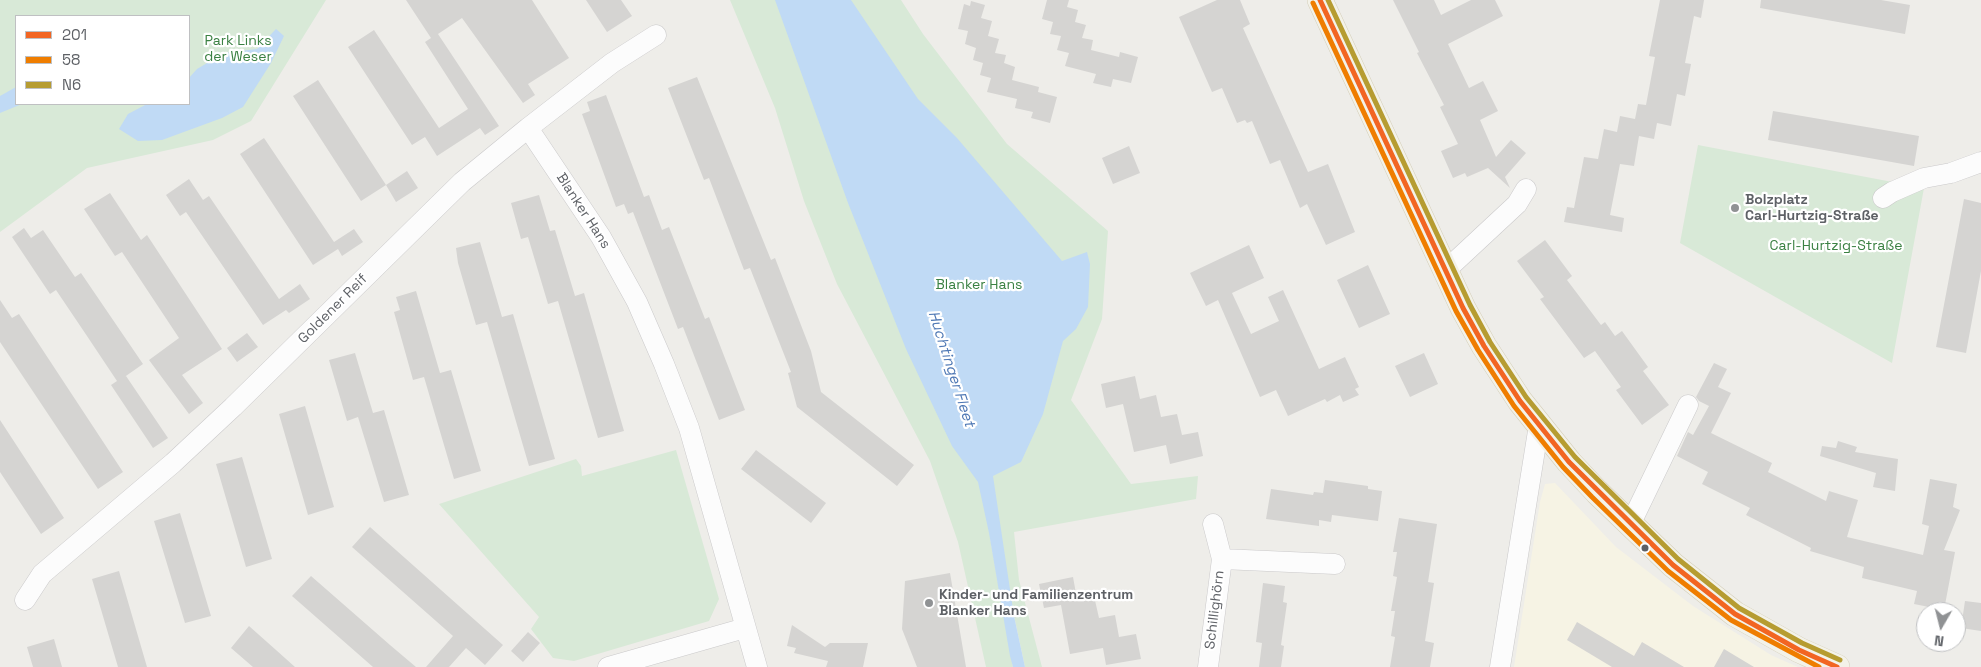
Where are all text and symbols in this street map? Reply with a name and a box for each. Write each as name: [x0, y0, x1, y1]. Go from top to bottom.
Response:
legend: [15, 15, 190, 105]
text: 201: [62, 25, 87, 44]
park label: Park Links der Weser: [204, 33, 272, 65]
text: 58: [62, 50, 80, 69]
text: N6: [62, 75, 81, 94]
street label: Blanker Hans: [552, 170, 614, 252]
place label: Bolzplatz Carl-Hurtzig-Straße: [1745, 192, 1879, 224]
marker: Bolzplatz Carl-Hurtzig-Straße: [1729, 202, 1741, 214]
park label: Carl-Hurtzig-Straße: [1770, 238, 1902, 254]
street label: Goldener Reif: [295, 271, 371, 347]
park label: Blanker Hans: [936, 277, 1022, 293]
water label: Huchtinger Fleet: [924, 309, 978, 429]
unlabelled marker: [1640, 543, 1650, 553]
street label: Schillighörn: [1202, 570, 1228, 650]
place label: Kinder- und Familienzentrum Blanker Hans: [939, 587, 1133, 620]
marker: Kinder- und Familienzentrum Blanker Hans: [923, 597, 935, 609]
north arrow: [1916, 602, 1966, 652]
text: N: [1933, 631, 1945, 650]

